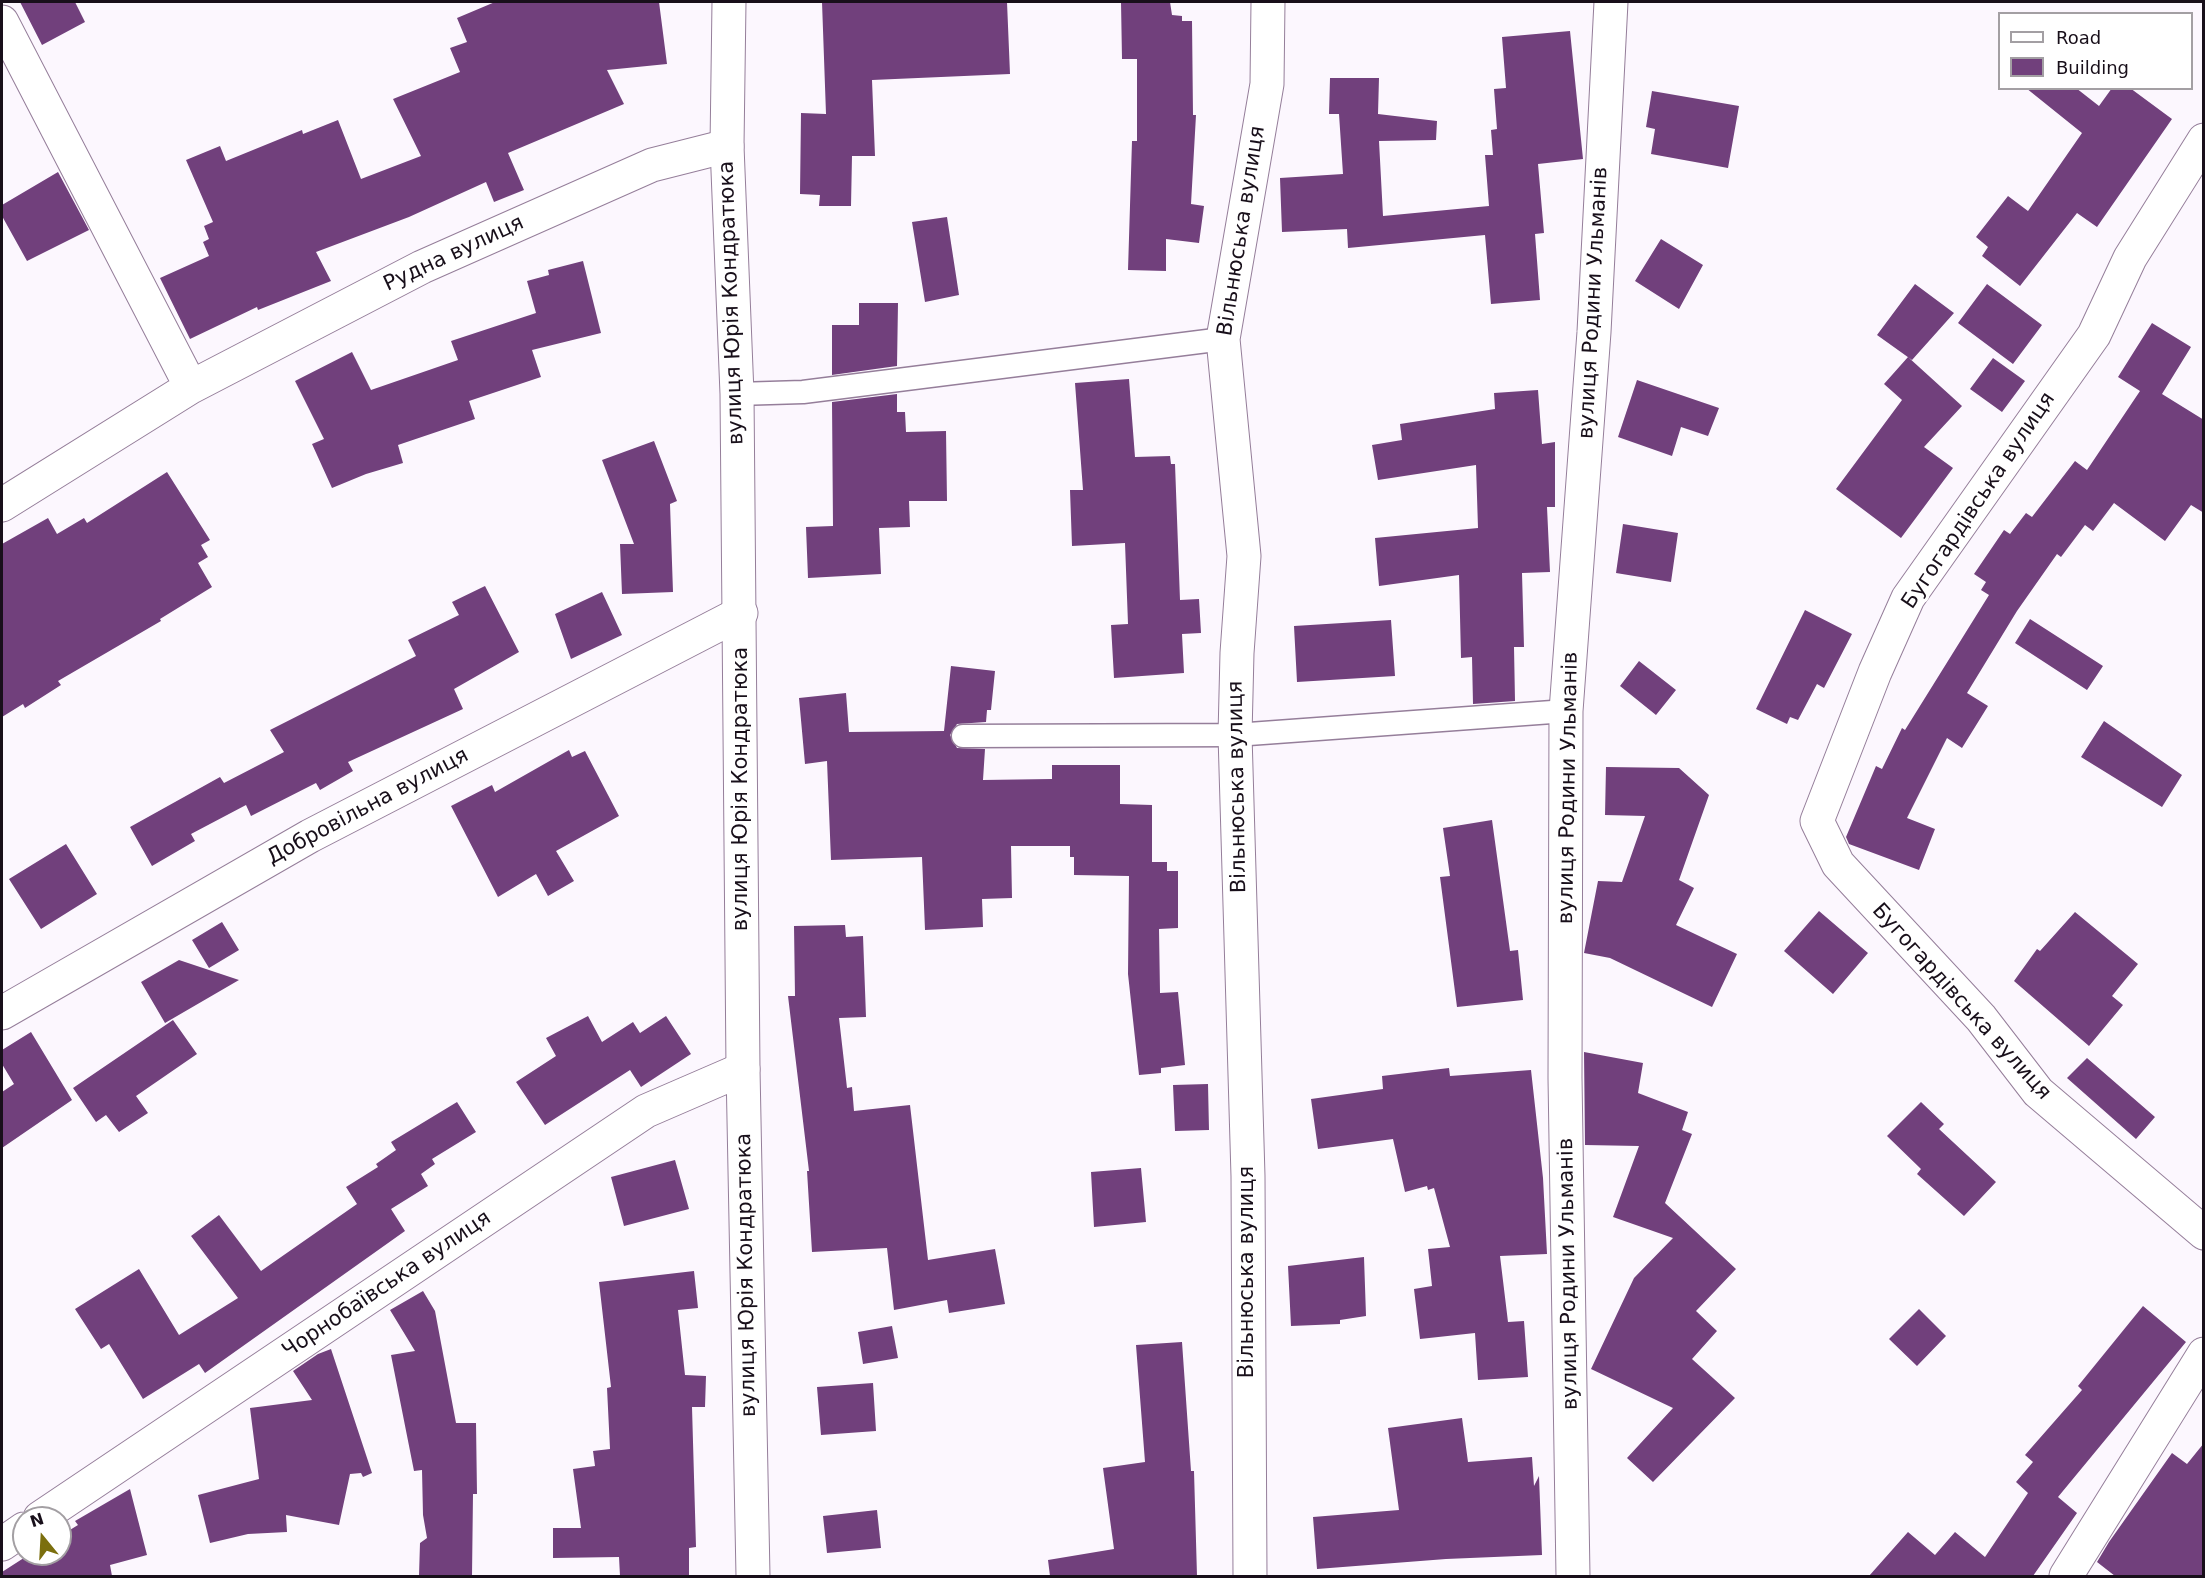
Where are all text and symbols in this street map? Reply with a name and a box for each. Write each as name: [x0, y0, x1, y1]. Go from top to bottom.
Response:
legend: [1998, 12, 2193, 90]
text: Road: [2056, 27, 2101, 48]
text: Building: [2056, 57, 2129, 78]
street label: Вільнюська вулиця: [1213, 124, 1271, 338]
street label: вулиця Юрія Кондратюка: [714, 161, 750, 445]
street label: вулиця Родини Ульманів: [1574, 166, 1614, 440]
street label: Рудна вулиця: [380, 211, 528, 297]
street label: Бугогардівська вулиця: [1897, 388, 2061, 614]
street label: вулиця Юрія Кондратюка: [729, 647, 755, 931]
street label: вулиця Родини Ульманів: [1554, 652, 1584, 924]
street label: Вільнюська вулиця: [1224, 681, 1252, 893]
street label: Добровільна вулиця: [263, 743, 473, 871]
street label: Бугогардівська вулиця: [1866, 899, 2056, 1105]
street label: вулиця Юрія Кондратюка: [732, 1133, 762, 1417]
street label: вулиця Родини Ульманів: [1554, 1138, 1584, 1410]
street label: Вільнюська вулиця: [1235, 1166, 1261, 1378]
street label: Чорнобаївська вулиця: [278, 1206, 496, 1364]
north arrow: [12, 1506, 72, 1566]
text: N: [28, 1509, 46, 1531]

